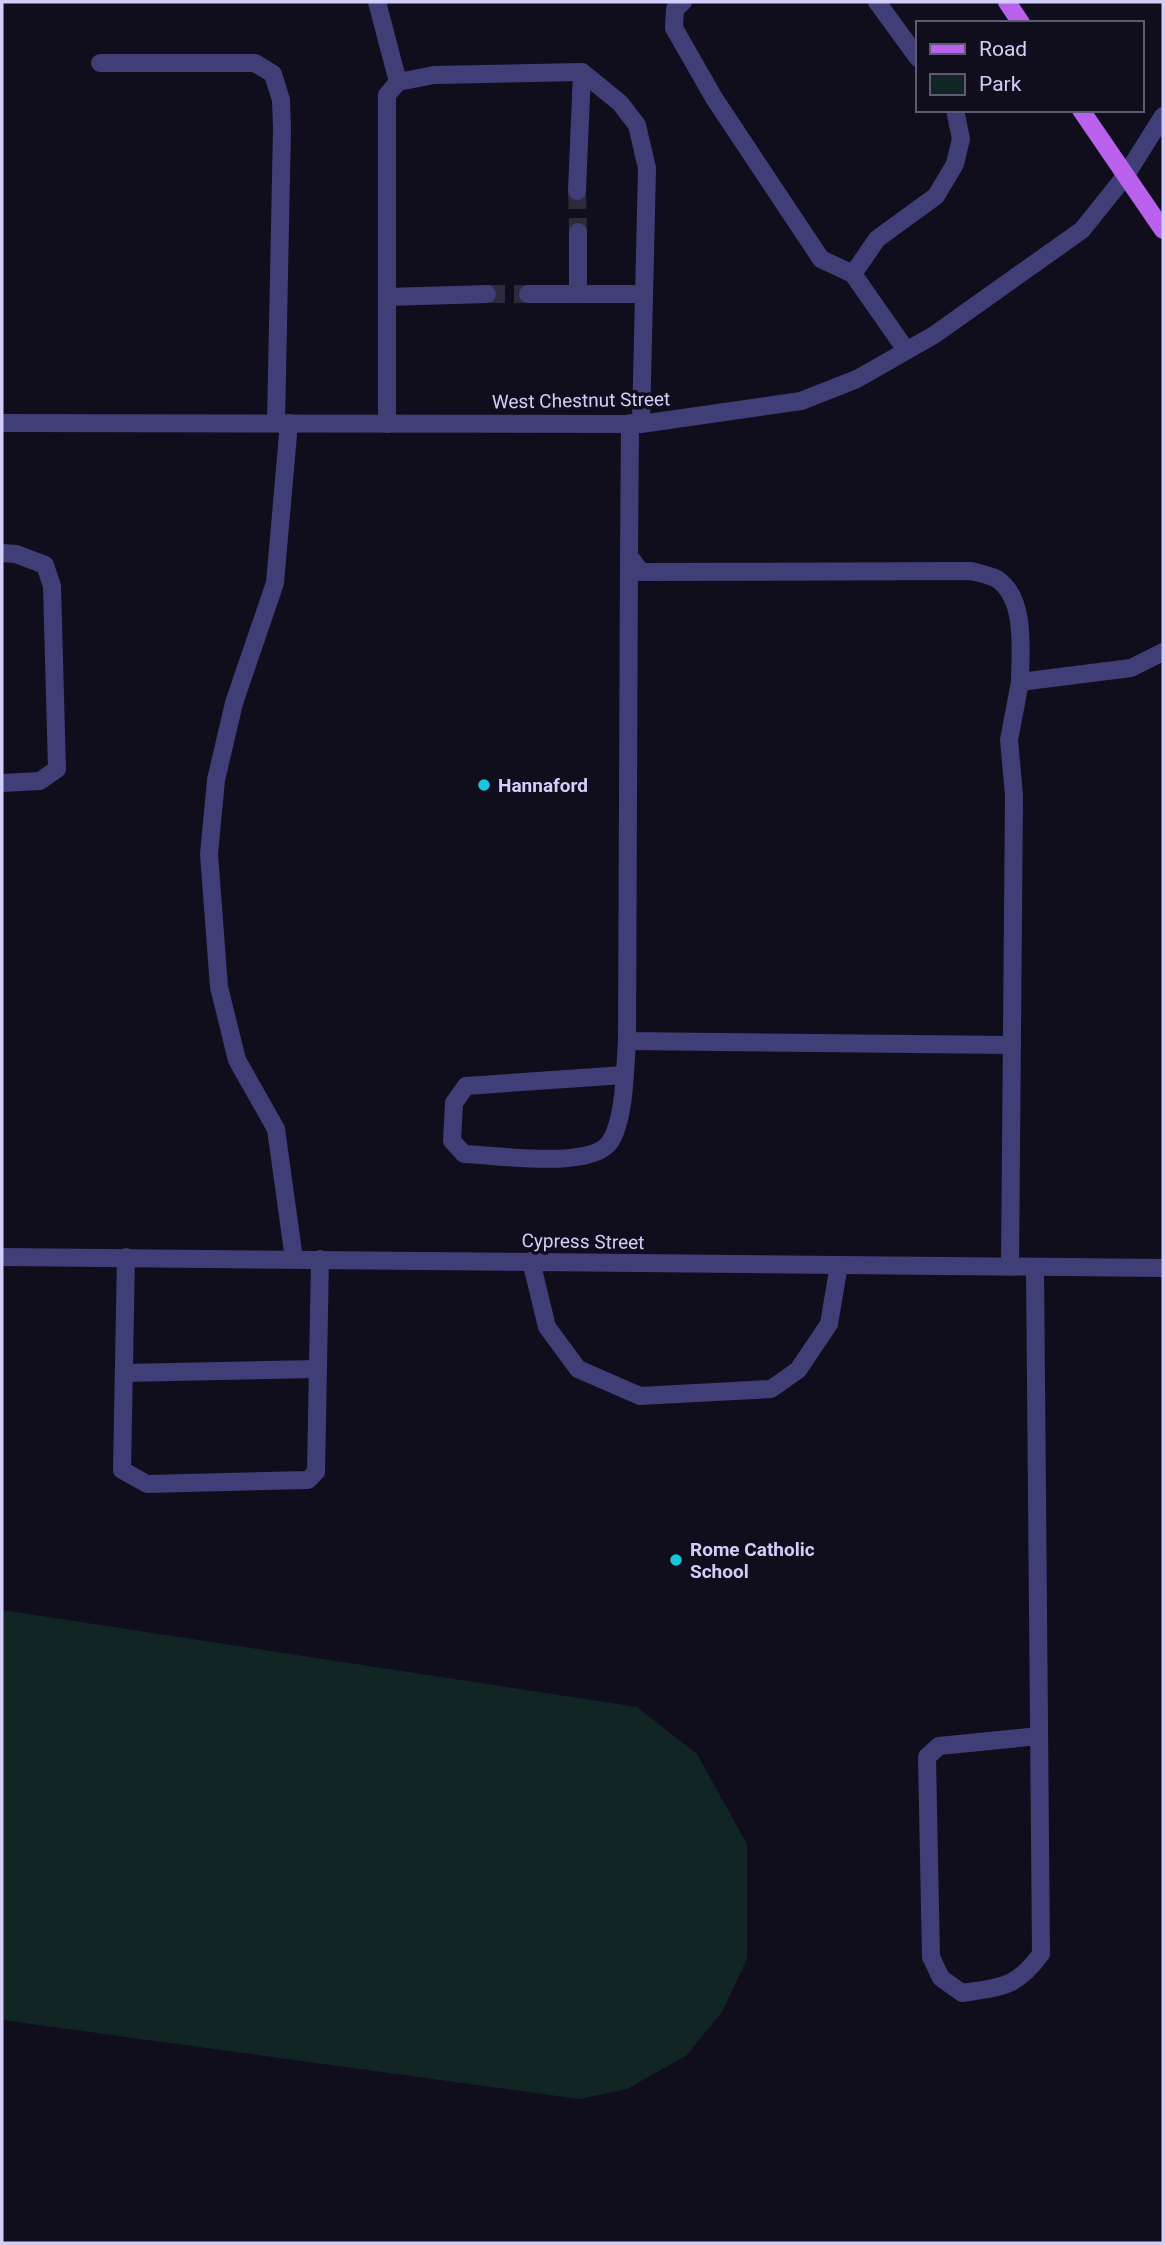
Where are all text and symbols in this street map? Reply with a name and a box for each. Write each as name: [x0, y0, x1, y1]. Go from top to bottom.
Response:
legend: [916, 21, 1144, 112]
text: Road: [979, 37, 1027, 61]
text: Park: [979, 72, 1022, 96]
street label: West Chestnut Street: [492, 387, 670, 414]
place label: Hannaford: [498, 774, 588, 797]
marker: Hannaford: [476, 777, 492, 793]
street label: Cypress Street: [521, 1229, 645, 1254]
place label: Rome Catholic School: [690, 1538, 815, 1583]
marker: Rome Catholic School: [668, 1552, 684, 1568]

